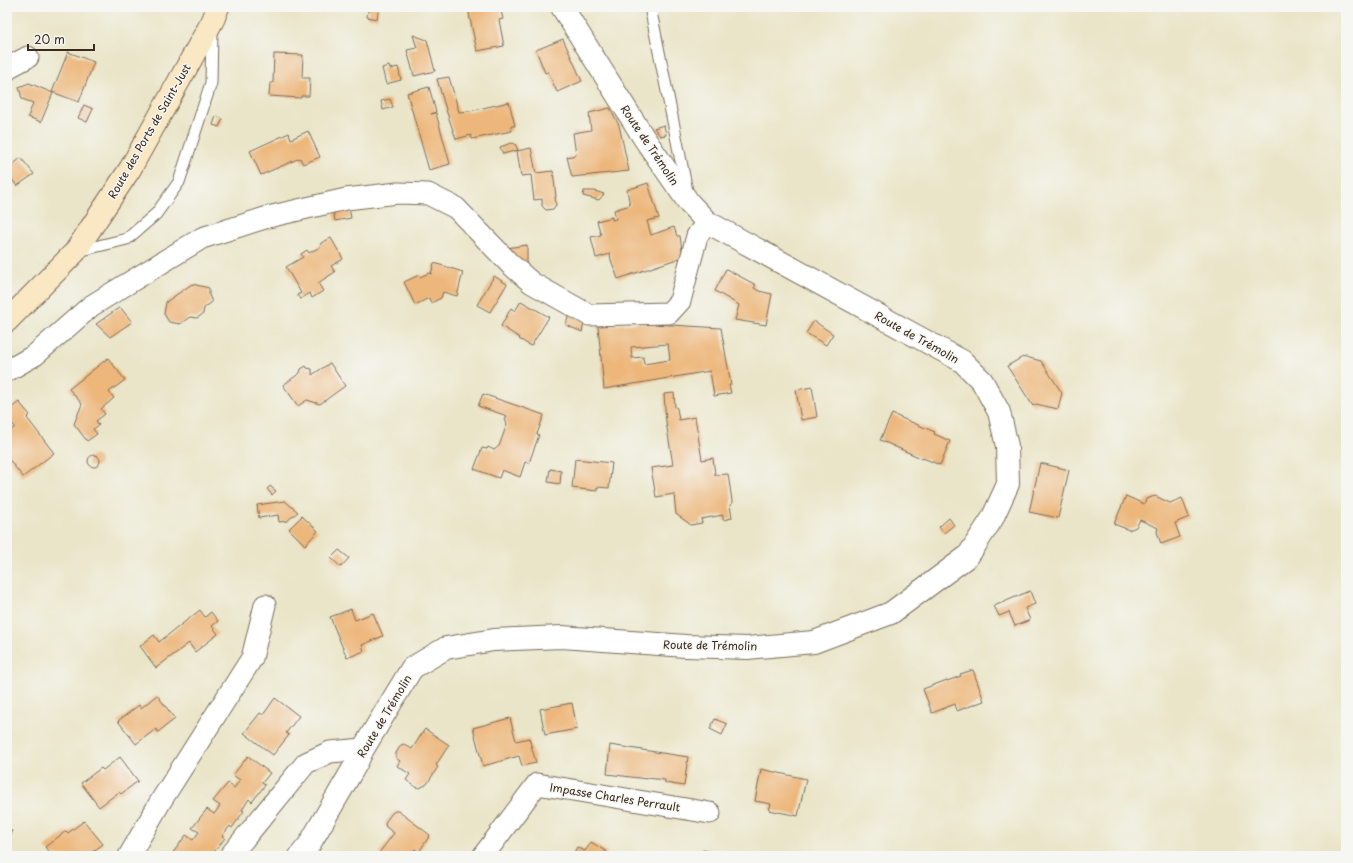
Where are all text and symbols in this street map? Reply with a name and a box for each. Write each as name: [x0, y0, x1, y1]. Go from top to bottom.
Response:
scale bar: [28, 26, 94, 52]
text: 20 m: [34, 30, 65, 48]
street label: Route des Ports de Saint-Just: [103, 60, 195, 202]
street label: Route de Trémolin: [617, 101, 683, 189]
street label: Route de Trémolin: [872, 307, 962, 367]
street label: Route de Trémolin: [663, 636, 757, 654]
street label: Route de Trémolin: [352, 671, 416, 761]
street label: Impasse Charles Perrault: [549, 778, 682, 816]

